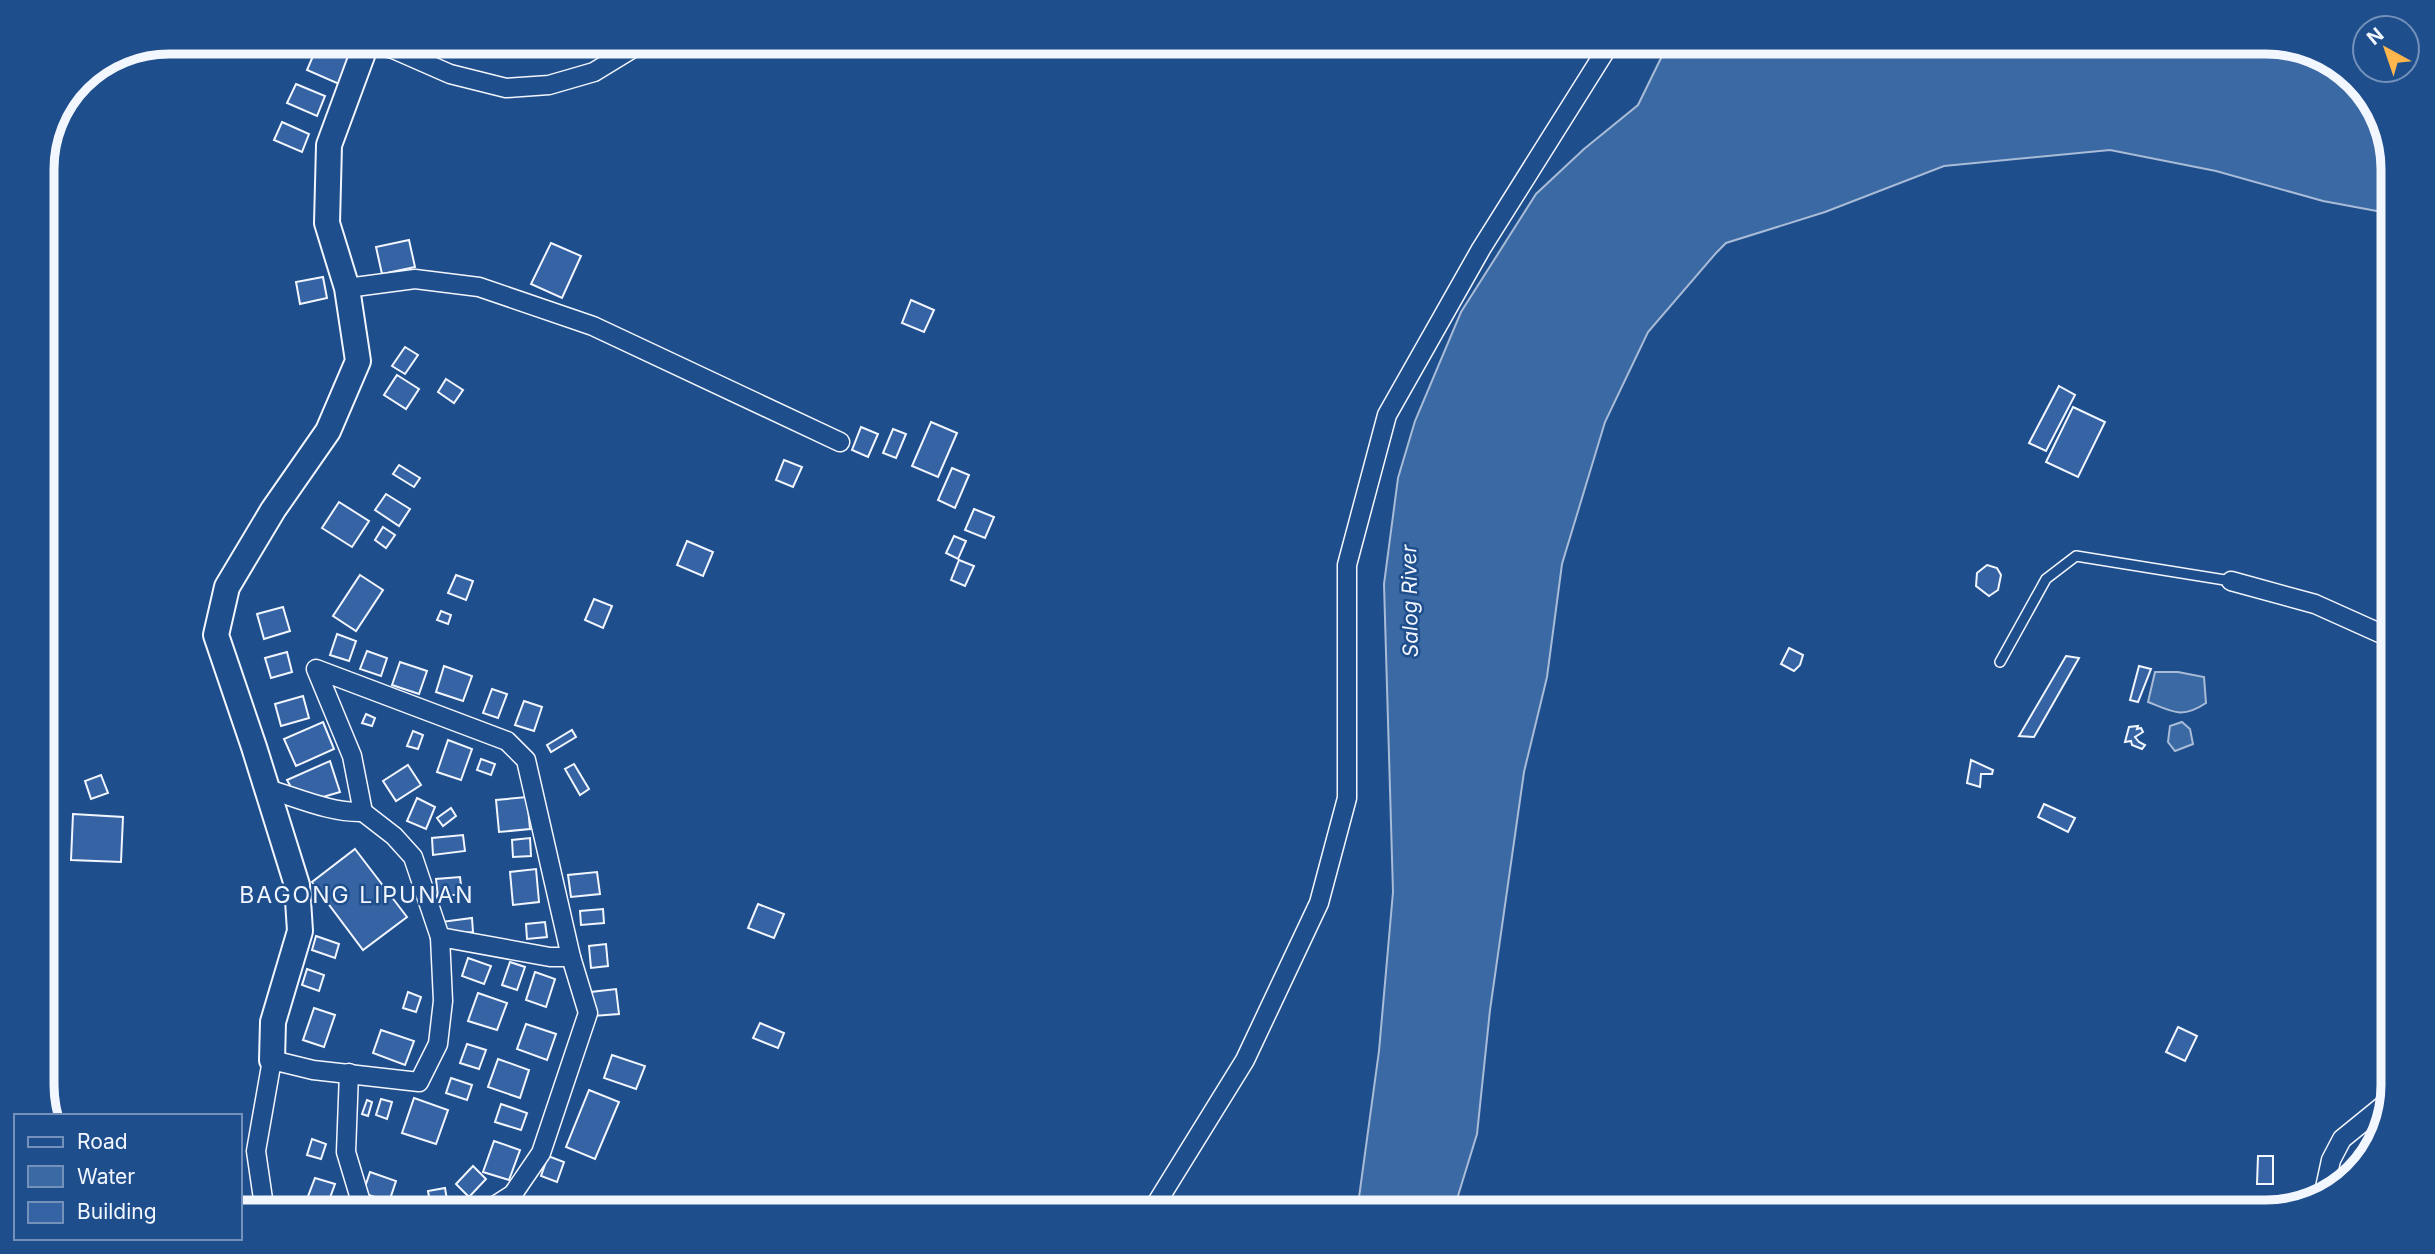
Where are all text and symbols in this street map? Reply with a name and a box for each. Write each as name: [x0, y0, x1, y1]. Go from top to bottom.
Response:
north arrow: [2351, 14, 2421, 84]
text: N: [2362, 23, 2388, 50]
water label: Salog River: [1396, 543, 1423, 658]
district label: BAGONG LIPUNAN: [239, 881, 475, 909]
legend: [14, 1114, 242, 1240]
text: Road: [77, 1129, 128, 1154]
text: Water: [77, 1164, 135, 1189]
text: Building: [77, 1199, 157, 1224]

